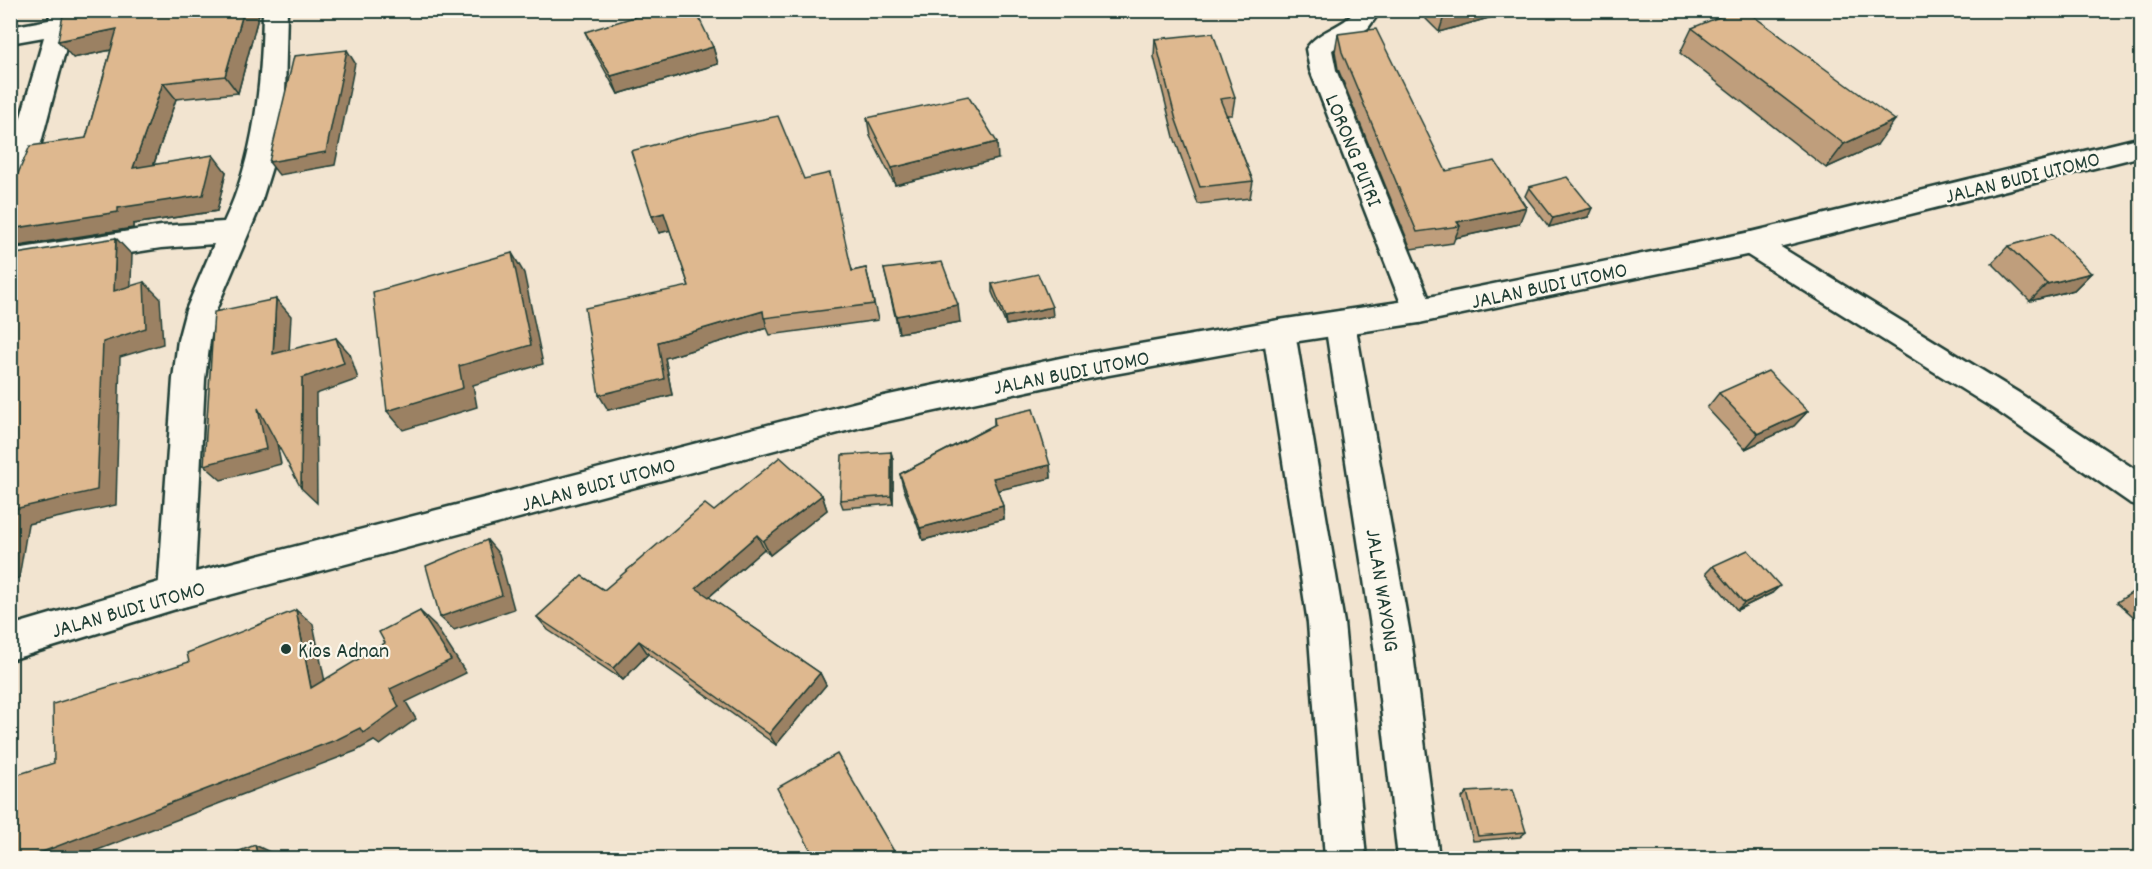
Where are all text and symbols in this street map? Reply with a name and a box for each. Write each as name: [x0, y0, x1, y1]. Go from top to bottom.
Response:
street label: LORONG PUTRI: [1315, 90, 1388, 212]
street label: JALAN BUDI UTOMO: [1942, 145, 2104, 214]
street label: JALAN BUDI UTOMO: [1469, 256, 1631, 319]
street label: JALAN BUDI UTOMO: [991, 344, 1153, 405]
street label: JALAN BUDI UTOMO: [518, 451, 680, 522]
street label: JALAN WAYONG: [1356, 527, 1406, 654]
street label: JALAN BUDI UTOMO: [48, 575, 210, 648]
place label: Kios Adnan: [298, 637, 389, 668]
marker: Kios Adnan: [279, 642, 293, 656]

